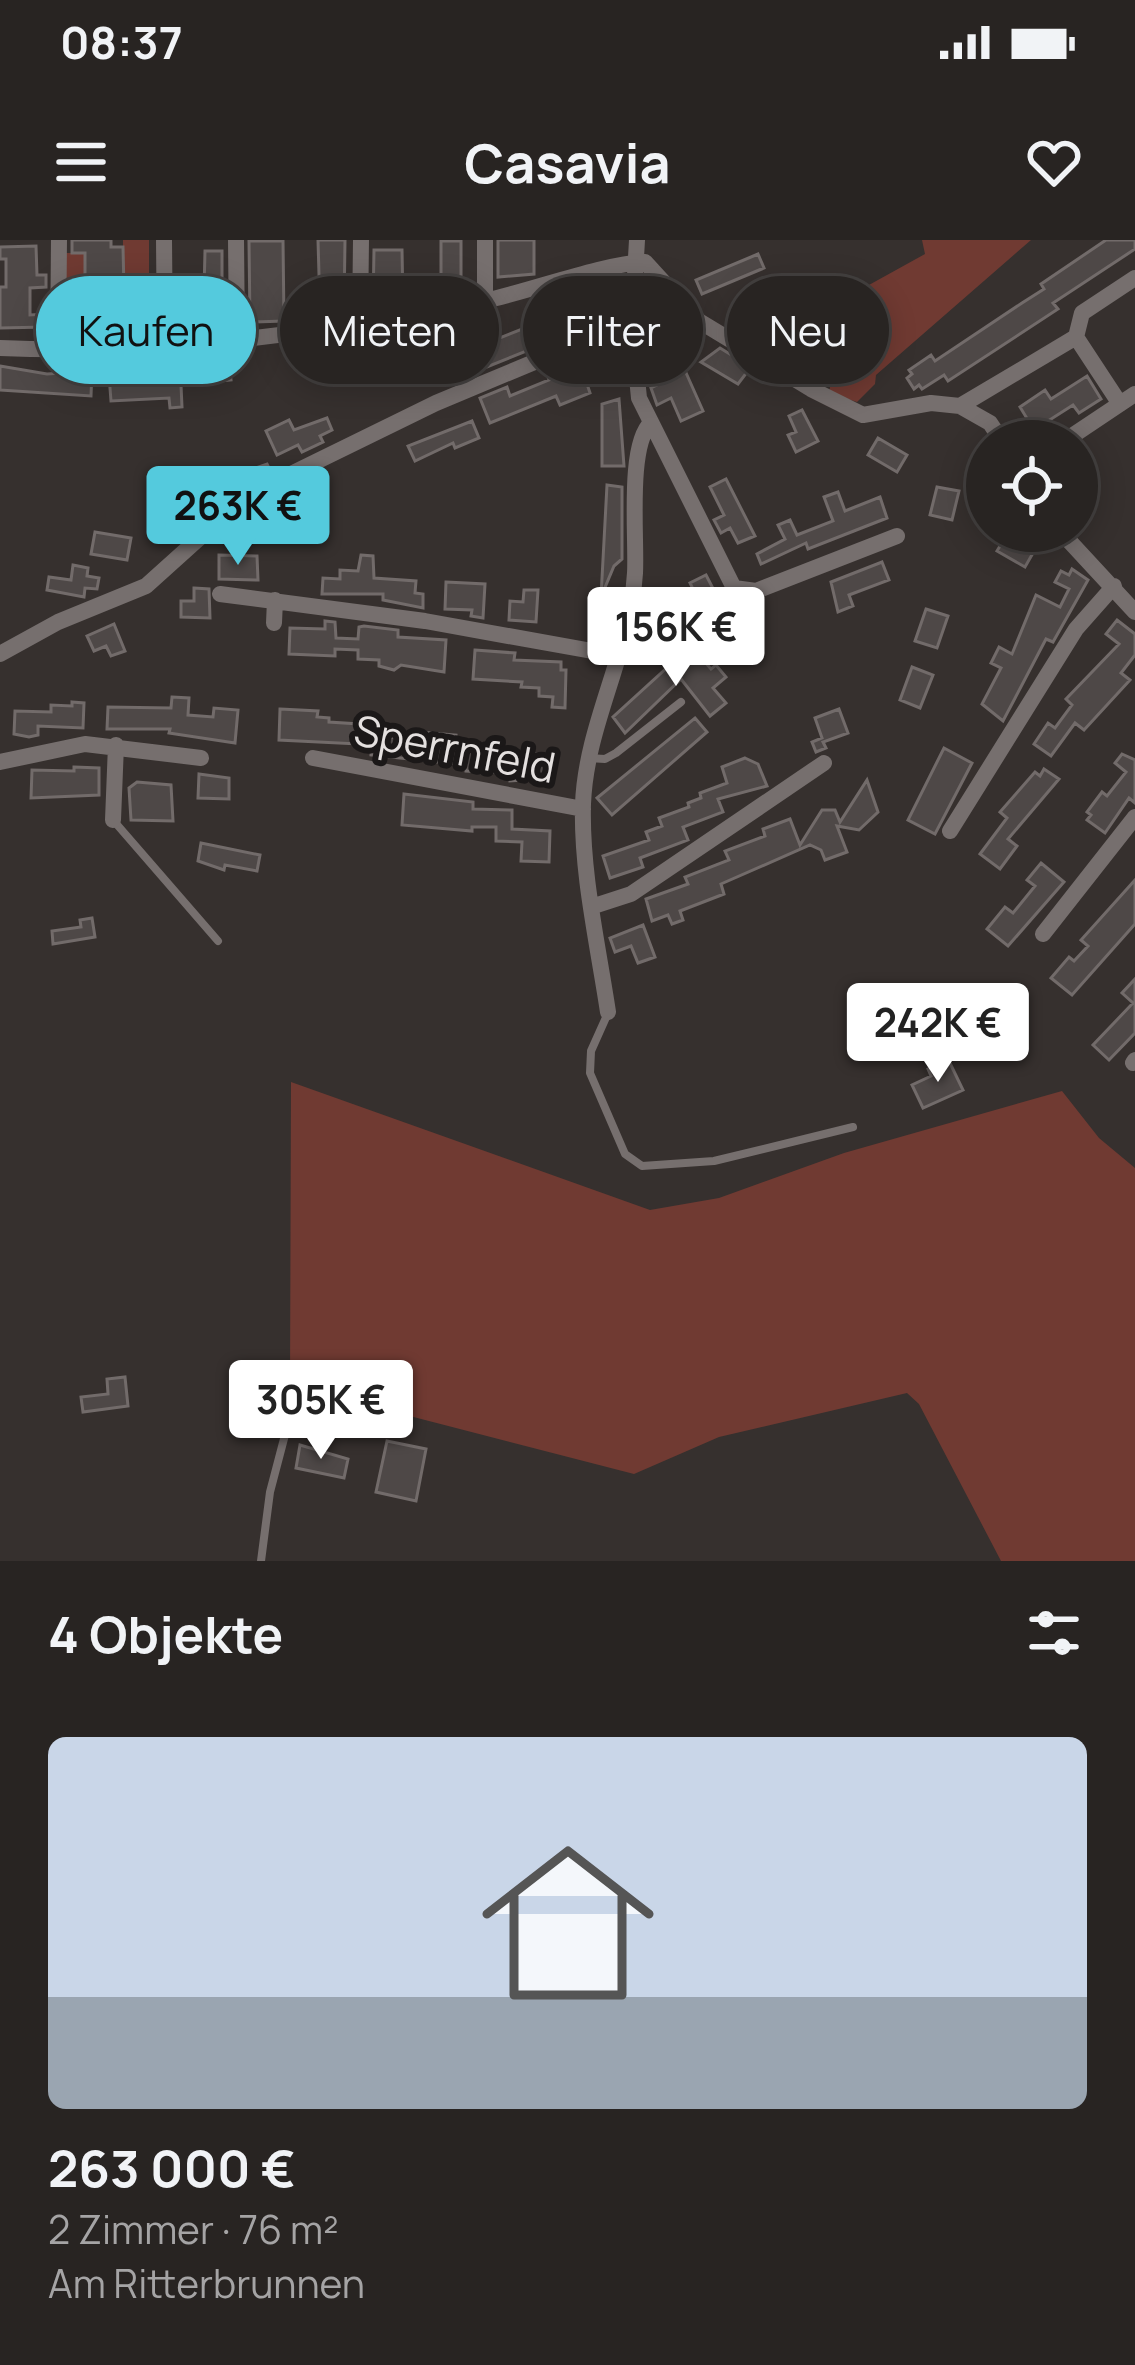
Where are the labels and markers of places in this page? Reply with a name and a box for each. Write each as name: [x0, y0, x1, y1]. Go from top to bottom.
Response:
pin: 263K €: [140, 466, 336, 568]
pin: 156K €: [578, 587, 774, 689]
pin: 242K €: [840, 983, 1036, 1085]
pin: 305K €: [223, 1360, 419, 1462]

